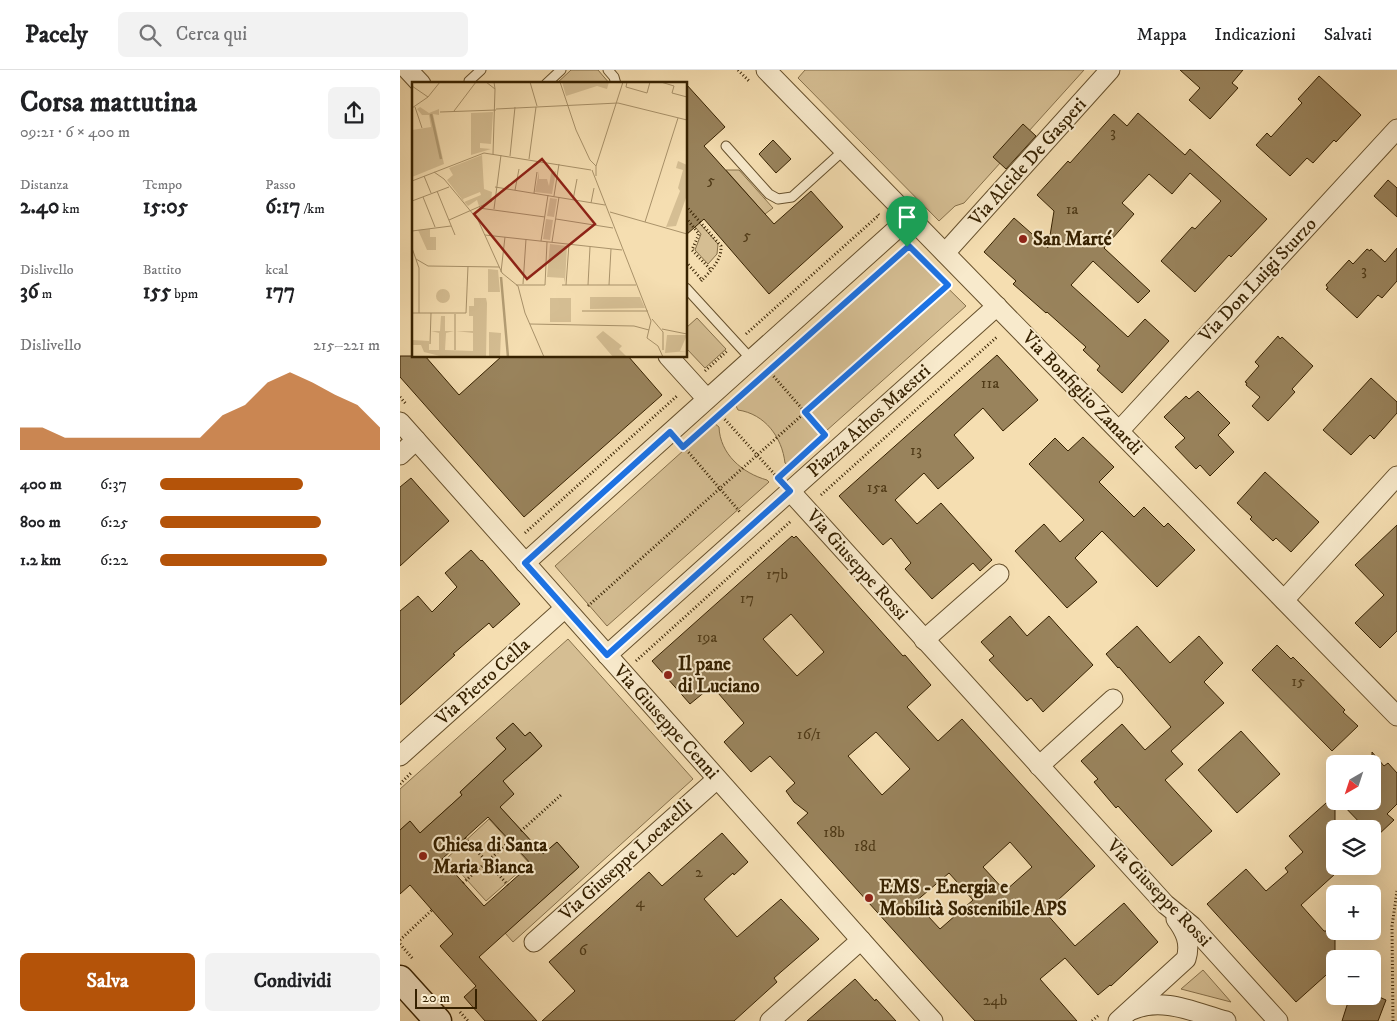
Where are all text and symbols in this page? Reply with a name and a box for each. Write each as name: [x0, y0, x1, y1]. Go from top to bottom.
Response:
search box: [118, 12, 468, 57]
text: Pacely: [25, 20, 88, 50]
icon: search: [136, 21, 164, 49]
text: Cerca qui: [176, 23, 247, 46]
text: Mappa: [1137, 24, 1187, 46]
text: Indicazioni: [1215, 24, 1296, 46]
text: Salvati: [1324, 24, 1372, 46]
inset map: [412, 82, 688, 358]
text: Corsa mattutina: [20, 85, 197, 120]
button: share: [328, 87, 380, 139]
street label: Via Alcide De Gasperi: [964, 93, 1092, 232]
text: 09:21 · 6 × 400 m: [20, 122, 130, 142]
house number: 3: [1110, 122, 1116, 142]
house number: 5: [707, 170, 715, 190]
text: Distanza: [20, 176, 68, 194]
text: Tempo: [143, 176, 182, 194]
text: Passo: [265, 176, 296, 194]
text: 2.40: [20, 194, 59, 220]
text: 15:05: [143, 194, 188, 220]
text: 6:17: [265, 194, 301, 220]
pin: [886, 196, 928, 247]
house number: 1a: [1066, 199, 1079, 219]
text: km: [59, 200, 80, 218]
text: /km: [301, 200, 325, 218]
icon: arrive: [893, 203, 921, 231]
street label: Via Don Luigi Sturzo: [1194, 213, 1322, 348]
house number: 5: [743, 225, 751, 245]
place label: San Marté: [1033, 228, 1113, 251]
marker: San Marté: [1017, 233, 1029, 245]
house number: 3: [1361, 260, 1367, 280]
text: Dislivello: [20, 261, 74, 279]
text: Battito: [143, 261, 181, 279]
text: kcal: [265, 261, 288, 279]
text: 36: [20, 279, 39, 305]
text: 155: [143, 279, 171, 305]
text: 177: [265, 279, 295, 305]
text: m: [39, 285, 52, 303]
text: bpm: [171, 285, 198, 303]
street label: Via Bonfiglio Zanardi: [1016, 325, 1147, 460]
text: Dislivello: [20, 335, 81, 355]
text: 215–221 m: [313, 335, 380, 355]
street label: Piazza Athos Maestri: [803, 360, 935, 482]
house number: 11a: [981, 373, 999, 393]
house number: 13: [910, 440, 922, 460]
text: 400 m: [20, 474, 62, 494]
text: 6:37: [100, 474, 127, 494]
house number: 15a: [867, 477, 887, 497]
street label: Via Giuseppe Rossi: [801, 504, 913, 625]
text: 800 m: [20, 512, 61, 532]
text: 6:25: [100, 512, 128, 532]
text: 1.2 km: [20, 550, 61, 570]
text: 6:22: [100, 550, 128, 570]
house number: 17b: [766, 564, 788, 584]
house number: 17: [740, 588, 754, 608]
house number: 19a: [697, 627, 718, 647]
street label: Via Pietro Cella: [430, 634, 535, 731]
place label: Il pane di Luciano: [678, 653, 760, 698]
street label: Via Giuseppe Cenni: [608, 659, 724, 784]
marker: Il pane di Luciano: [662, 669, 674, 681]
house number: 15: [1291, 671, 1305, 691]
house number: 16/1: [797, 724, 821, 744]
north arrow: [1326, 755, 1381, 810]
map controls: [1326, 755, 1381, 1005]
street label: Via Giuseppe Locatelli: [554, 794, 697, 926]
button: layers: [1326, 820, 1381, 875]
house number: 18b: [823, 822, 845, 842]
place label: Chiesa di Santa Maria Bianca: [433, 834, 548, 879]
street label: Via Giuseppe Rossi: [1101, 834, 1216, 952]
house number: 18d: [854, 836, 876, 856]
marker: Chiesa di Santa Maria Bianca: [417, 850, 429, 862]
house number: 2: [695, 862, 703, 882]
place label: EMS - Energia e Mobilità Sostenibile APS: [879, 876, 1067, 921]
button: +: [1326, 885, 1381, 940]
house number: 4: [635, 892, 645, 912]
marker: EMS - Energia e Mobilità Sostenibile APS: [863, 892, 875, 904]
house number: 6: [579, 940, 588, 960]
button: −: [1326, 950, 1381, 1005]
button: Salva: [20, 953, 195, 1011]
button: Condividi: [205, 953, 380, 1011]
scale bar: [415, 986, 478, 1009]
text: 20 m: [422, 989, 450, 1007]
house number: 24b: [983, 990, 1007, 1010]

